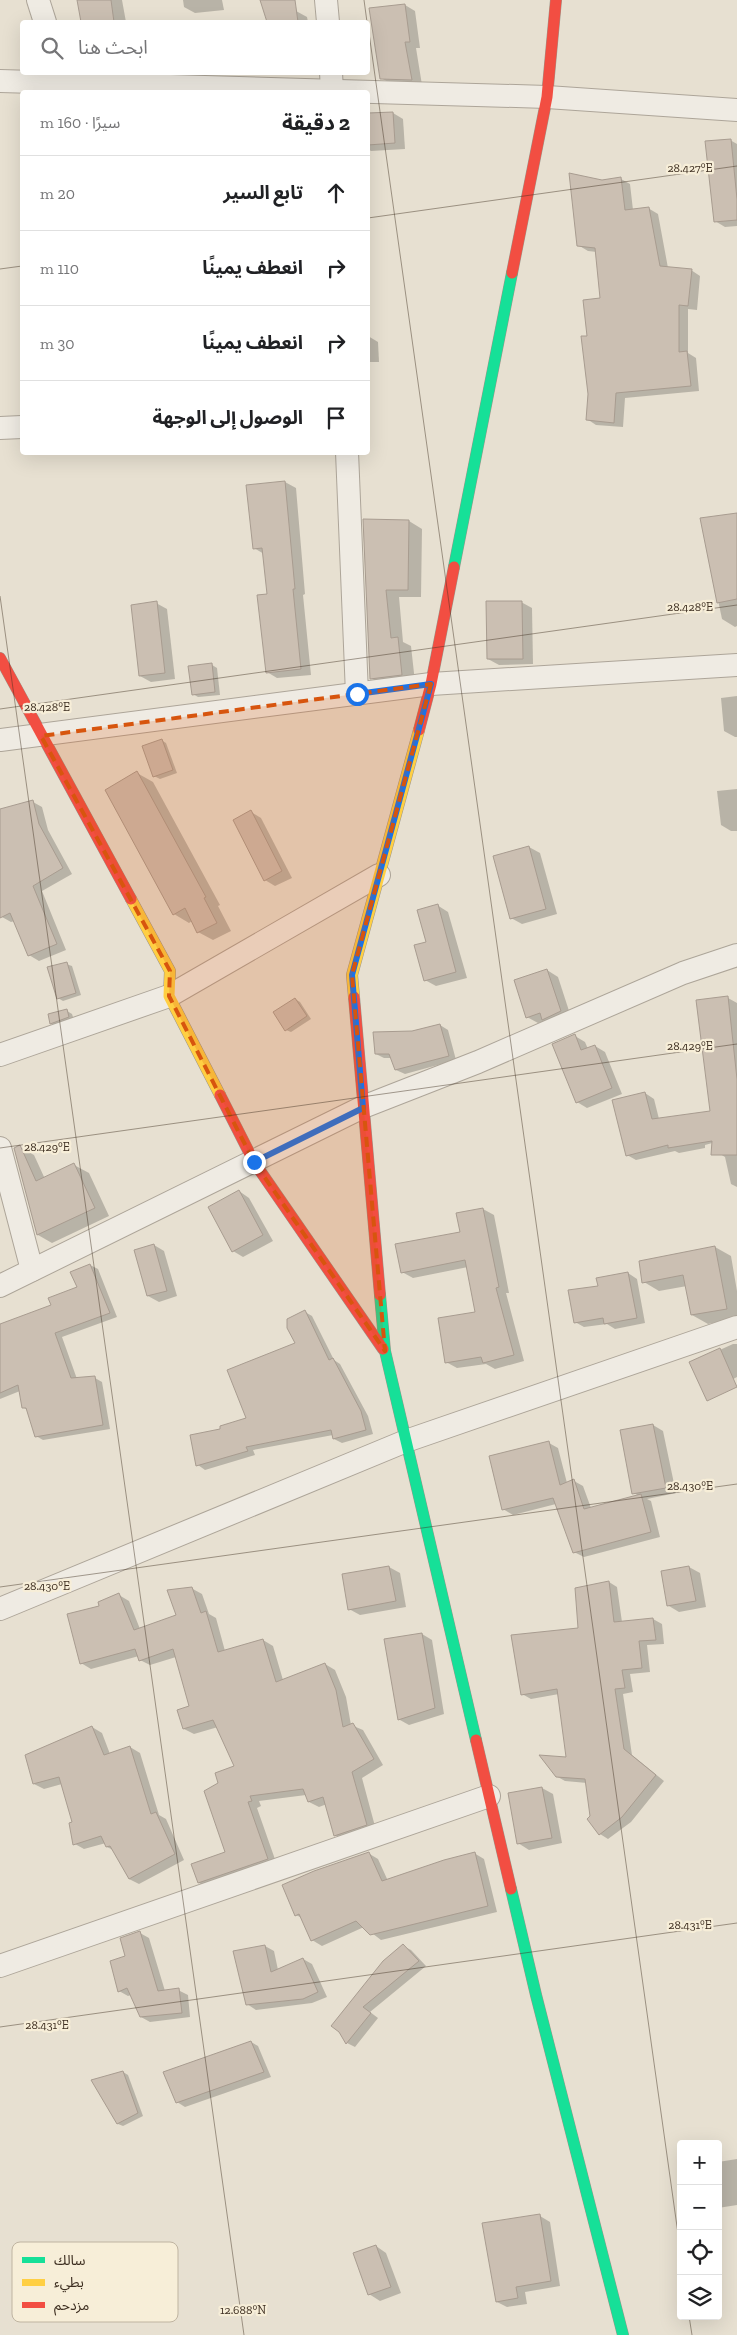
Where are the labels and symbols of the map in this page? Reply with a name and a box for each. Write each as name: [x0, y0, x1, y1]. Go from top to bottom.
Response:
text: 28.427°E: [667, 161, 713, 175]
text: 28.428°E: [667, 600, 713, 614]
route start: [346, 683, 369, 706]
text: 28.428°E: [24, 700, 70, 714]
text: 28.429°E: [667, 1039, 713, 1053]
text: 28.429°E: [24, 1140, 70, 1154]
route end: [243, 1151, 266, 1174]
text: 28.430°E: [667, 1479, 713, 1493]
text: 28.430°E: [24, 1579, 70, 1593]
text: 28.431°E: [668, 1918, 712, 1932]
text: 28.431°E: [25, 2018, 69, 2032]
legend: [12, 2242, 178, 2322]
text: سالك: [54, 2252, 86, 2269]
text: بطيء: [54, 2274, 84, 2293]
text: مزدحم: [54, 2297, 89, 2316]
text: 12.688°N: [220, 2303, 266, 2317]

